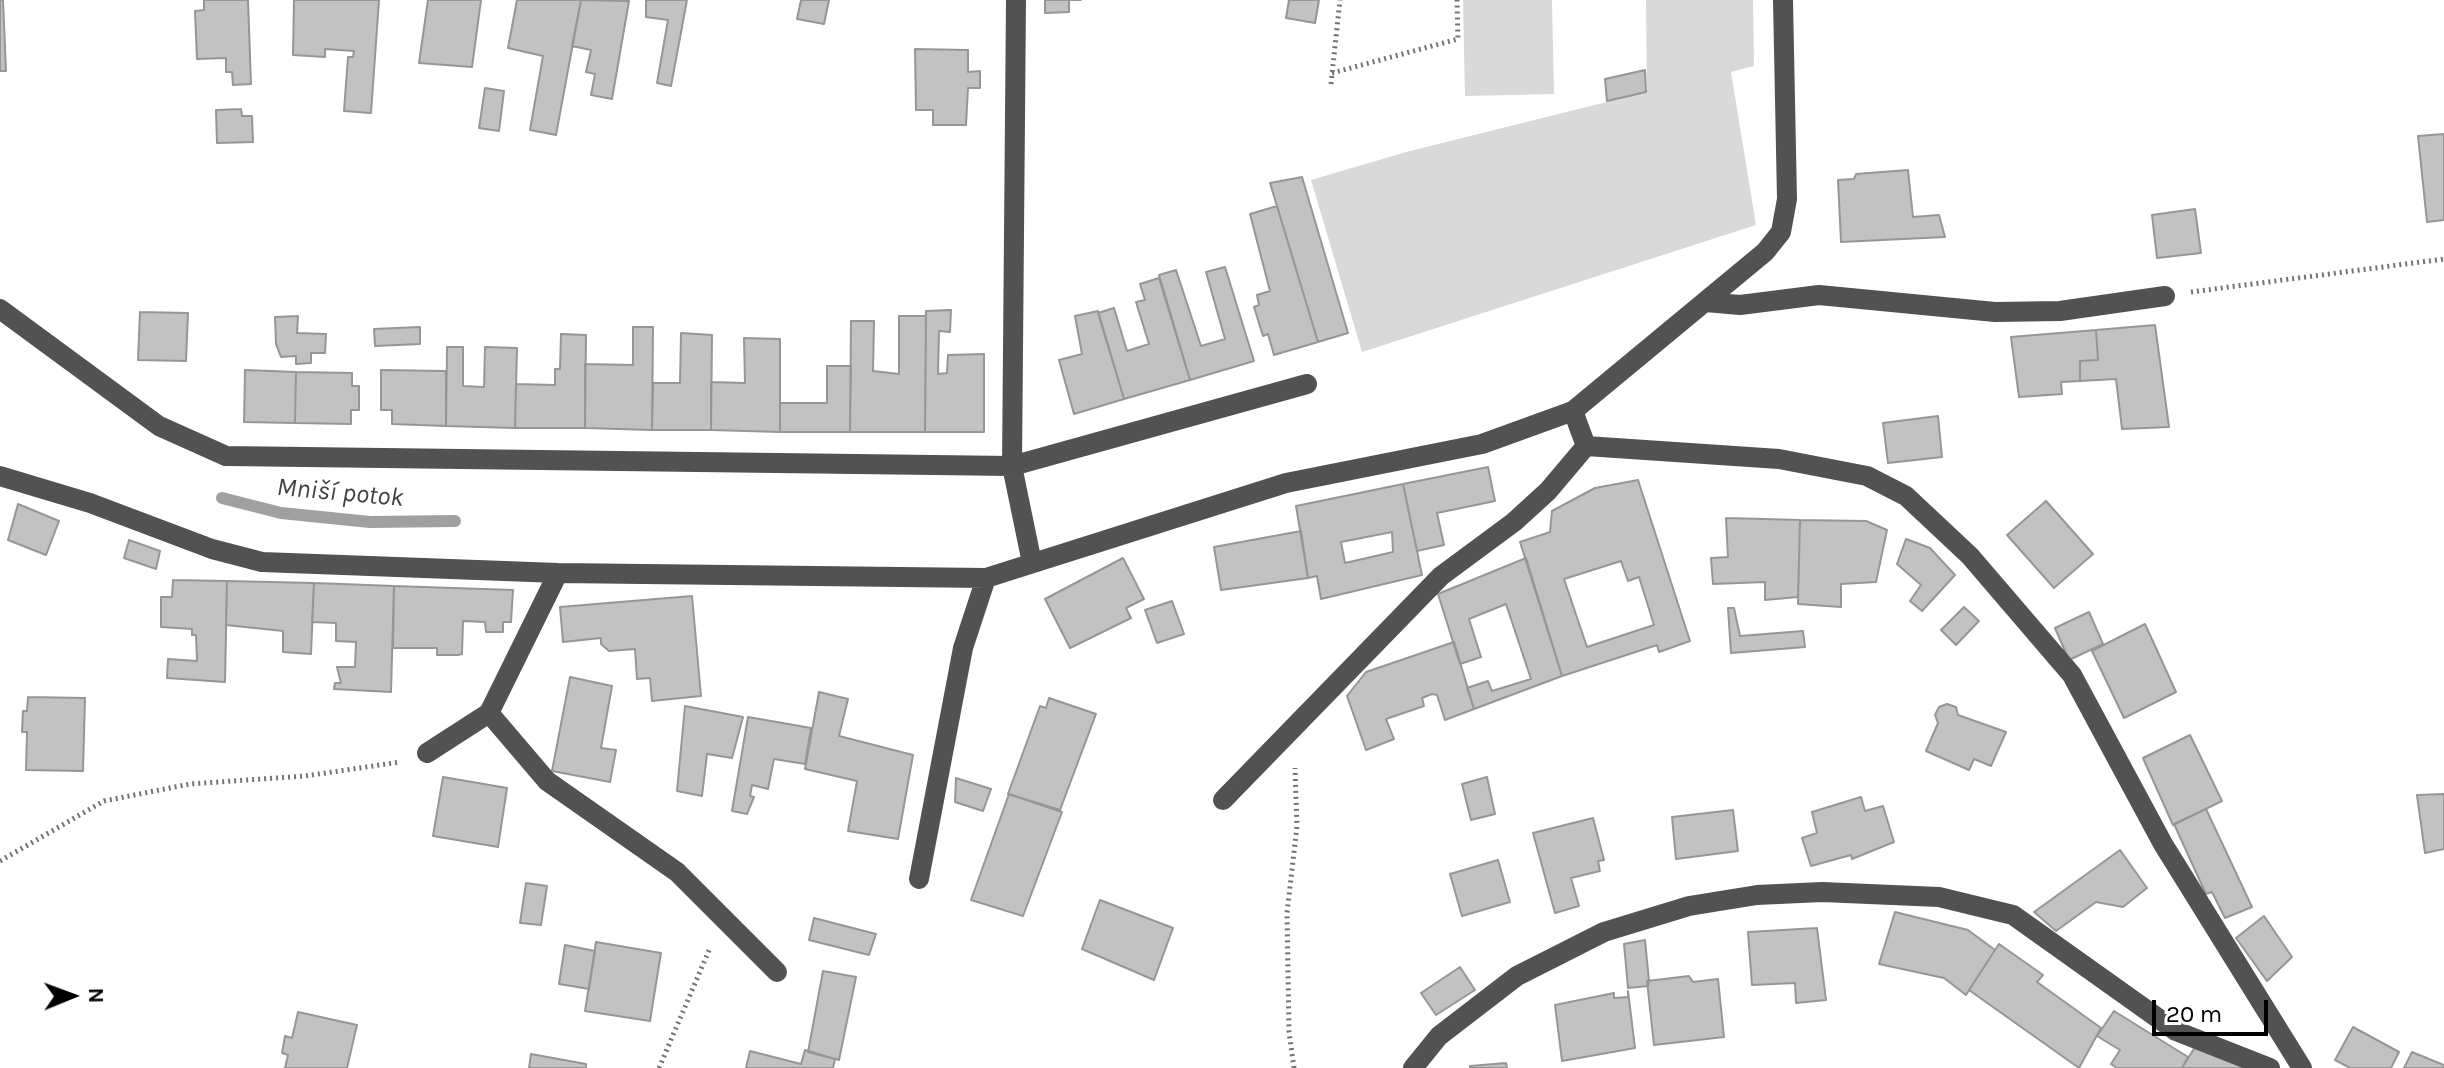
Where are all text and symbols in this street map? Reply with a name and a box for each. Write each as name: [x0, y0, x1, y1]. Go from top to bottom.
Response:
water label: Mniší potok: [275, 472, 405, 514]
north arrow: [32, 956, 112, 1036]
scale bar: [2156, 984, 2272, 1034]
text: N: [83, 987, 109, 1004]
text: 20 m: [2166, 1000, 2222, 1028]

